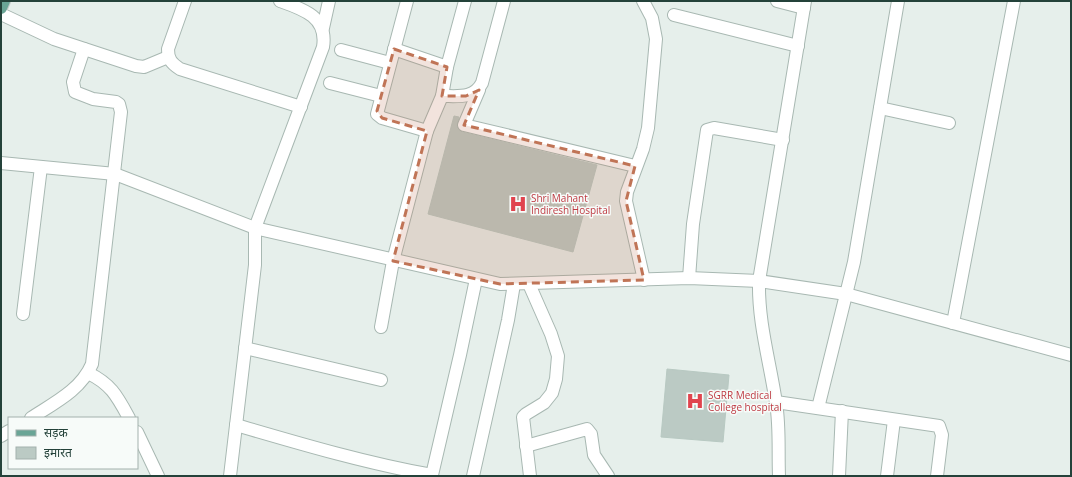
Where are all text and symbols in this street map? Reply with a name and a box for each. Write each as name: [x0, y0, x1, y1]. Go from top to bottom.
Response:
place label: Shri Mahant Indiresh Hospital: [531, 191, 610, 217]
hospital icon: Shri Mahant Indiresh Hospital: [508, 194, 528, 214]
place label: SGRR Medical College hospital: [708, 388, 782, 414]
hospital icon: SGRR Medical College hospital: [685, 391, 705, 411]
legend: [8, 417, 138, 469]
text: सड़क: [44, 424, 69, 441]
text: इमारत: [44, 444, 73, 461]

